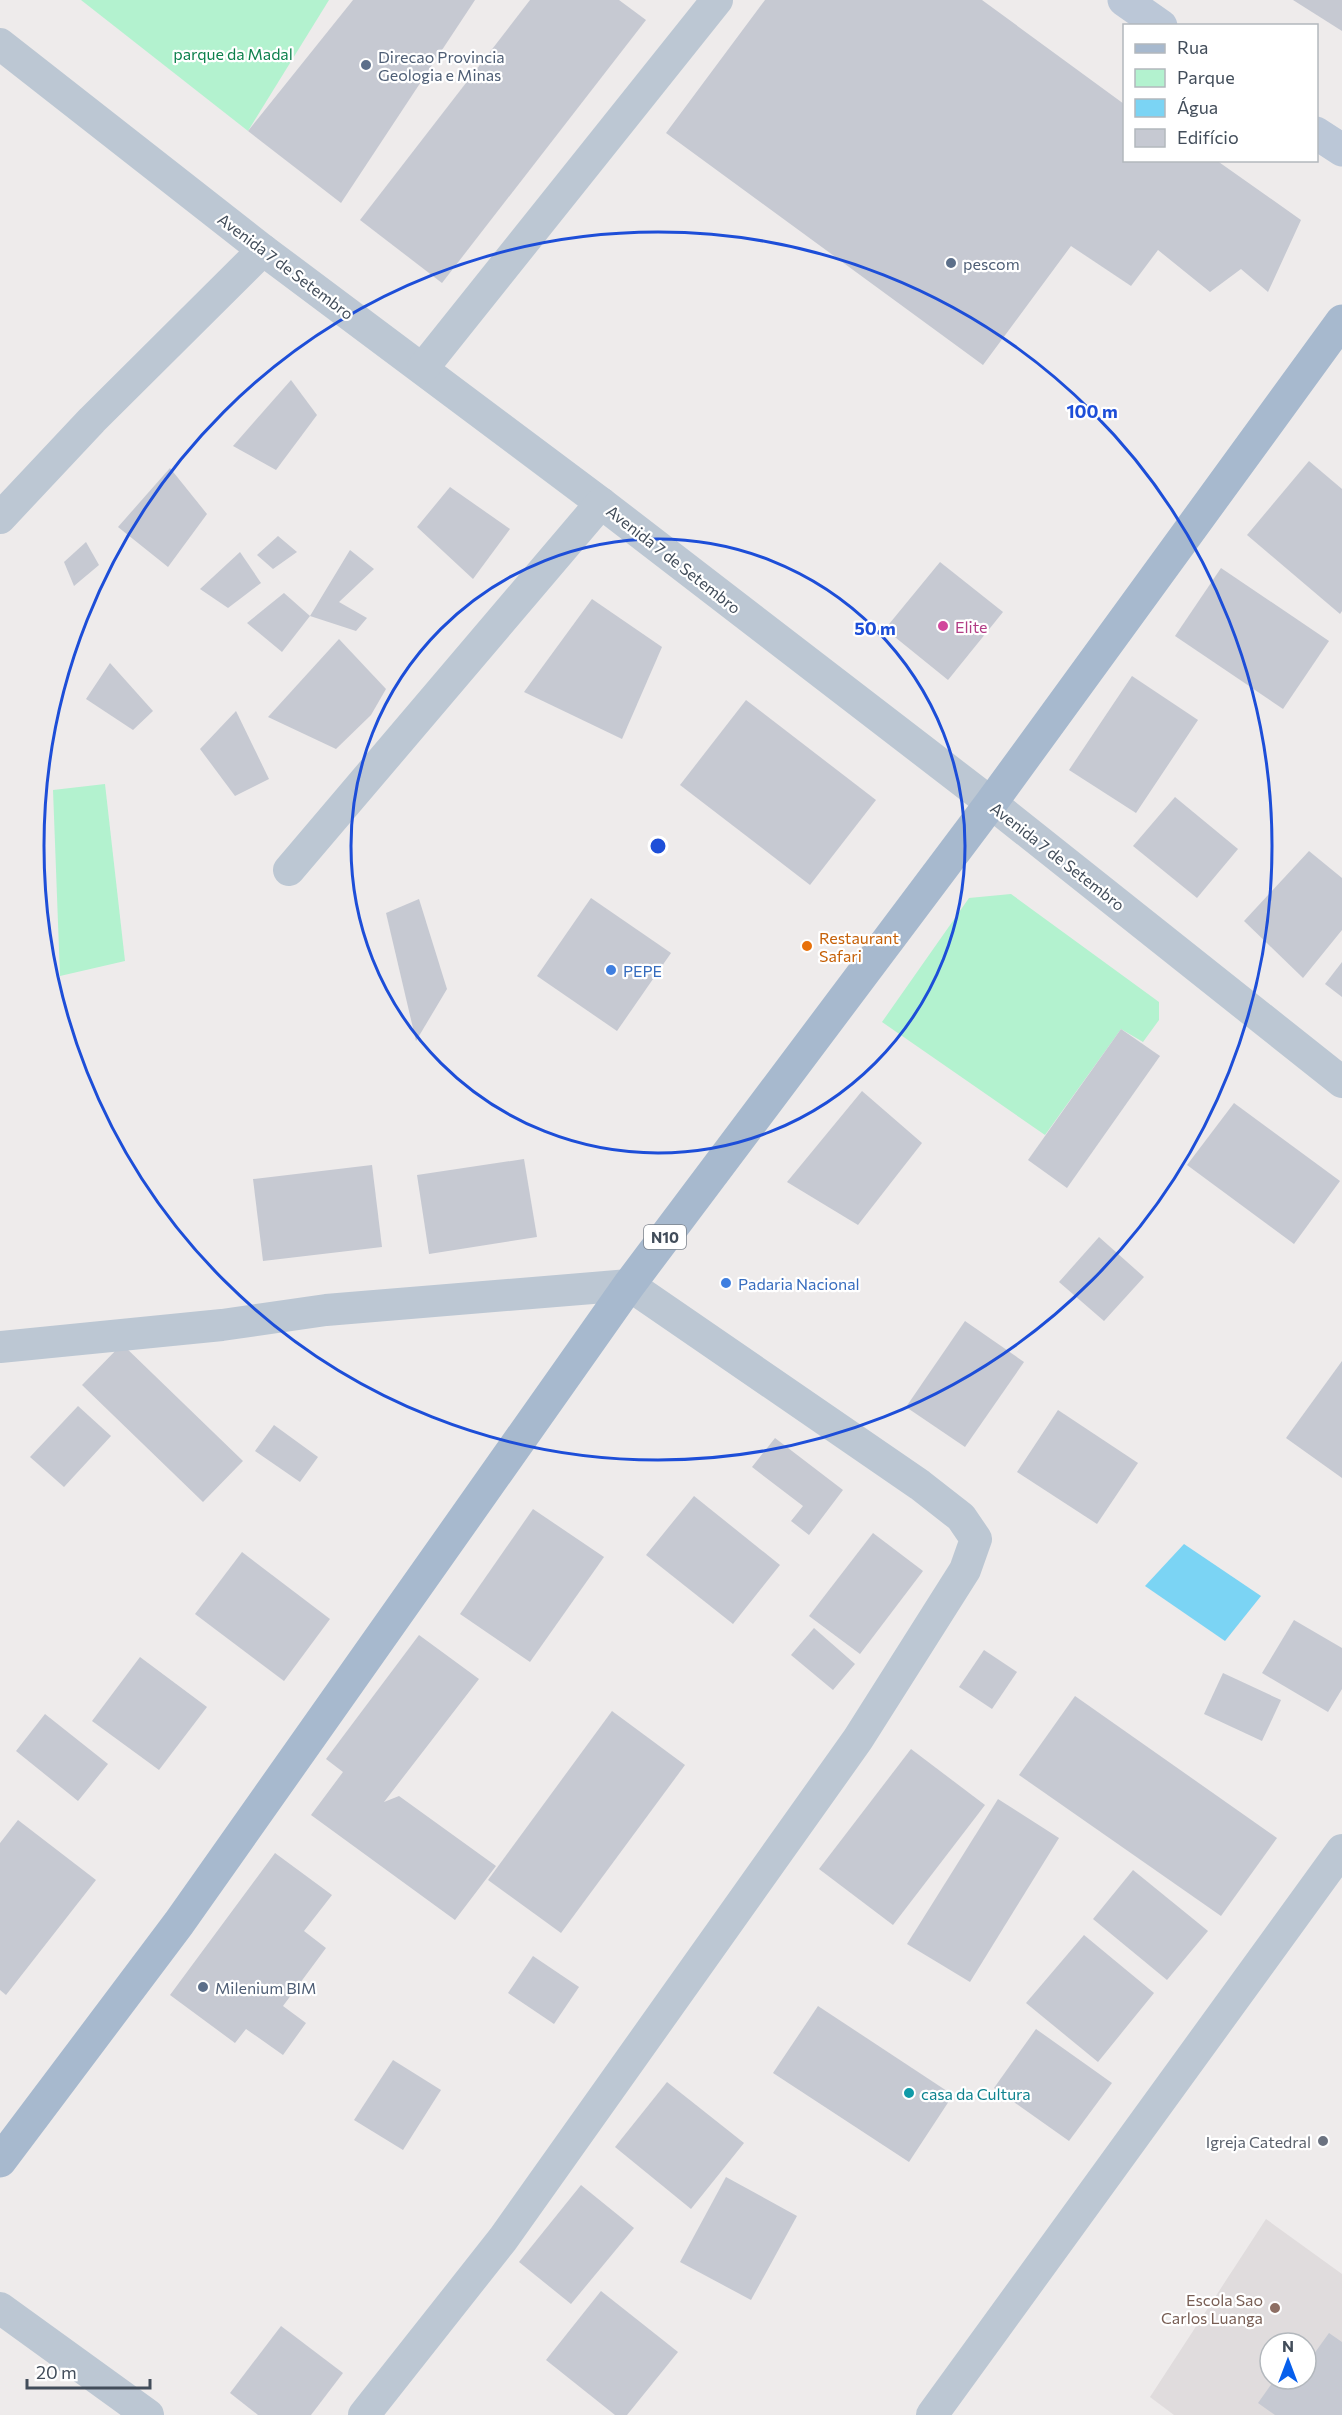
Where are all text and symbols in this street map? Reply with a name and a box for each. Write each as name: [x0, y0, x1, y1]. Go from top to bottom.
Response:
legend: [1123, 24, 1318, 162]
text: Rua: [1177, 36, 1208, 58]
park label: parque da Madal: [173, 44, 293, 63]
place label: Direcao Provincia Geologia e Minas: [378, 47, 505, 84]
marker: Direcao Provincia Geologia e Minas: [359, 58, 373, 72]
text: Parque: [1177, 66, 1235, 88]
text: Água: [1177, 96, 1218, 118]
text: Edifício: [1177, 126, 1239, 148]
street label: Avenida 7 de Setembro: [215, 209, 357, 323]
place label: pescom: [963, 254, 1020, 273]
marker: pescom: [944, 256, 958, 270]
text: 100 m: [1066, 400, 1118, 422]
street label: Avenida 7 de Setembro: [603, 501, 745, 617]
text: 50 m: [854, 617, 896, 639]
place label: Elite: [955, 617, 988, 636]
marker: Elite: [936, 619, 950, 633]
street label: Avenida 7 de Setembro: [987, 798, 1129, 914]
centre of rings: [648, 836, 668, 856]
place label: Restaurant Safari: [819, 928, 900, 965]
marker: Restaurant Safari: [800, 939, 814, 953]
place label: PEPE: [623, 961, 662, 980]
marker: PEPE: [604, 963, 618, 977]
road number: N10: [644, 1225, 686, 1249]
place label: Padaria Nacional: [738, 1274, 860, 1293]
marker: Padaria Nacional: [719, 1276, 733, 1290]
place label: Milenium BIM: [215, 1978, 316, 1997]
marker: Milenium BIM: [196, 1980, 210, 1994]
place label: casa da Cultura: [921, 2084, 1031, 2103]
marker: casa da Cultura: [902, 2086, 916, 2100]
place label: Igreja Catedral: [1206, 2132, 1311, 2151]
marker: Igreja Catedral: [1316, 2134, 1330, 2148]
place label: Escola Sao Carlos Luanga: [1161, 2290, 1263, 2327]
marker: Escola Sao Carlos Luanga: [1268, 2301, 1282, 2315]
north arrow: [1258, 2331, 1318, 2391]
text: N: [1282, 2336, 1294, 2355]
scale bar: [27, 2352, 150, 2390]
text: 20 m: [36, 2361, 77, 2383]

